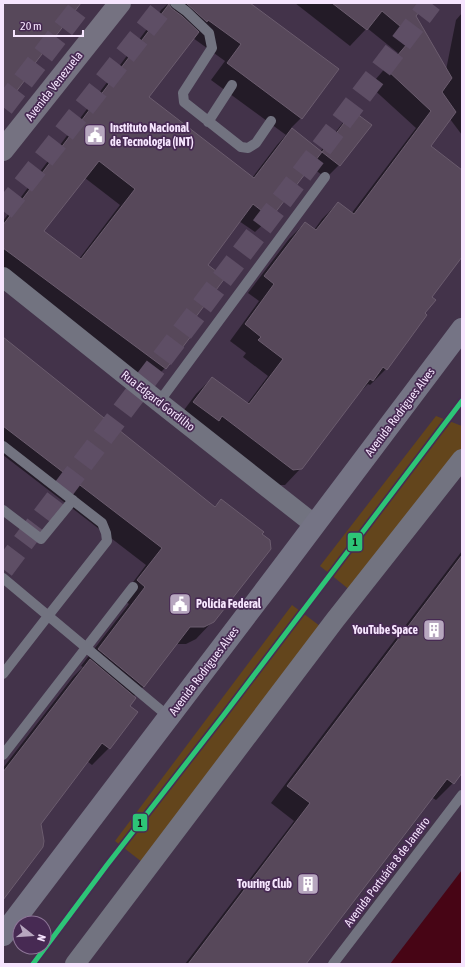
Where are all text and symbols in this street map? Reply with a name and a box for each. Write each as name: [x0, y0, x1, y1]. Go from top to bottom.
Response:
scale bar: [14, 12, 83, 38]
text: 20 m: [20, 19, 42, 33]
street label: Avenida Venezuela: [23, 49, 85, 123]
place label: Instituto Nacional de Tecnologia (INT): [110, 121, 194, 149]
public building icon: Instituto Nacional de Tecnologia (INT): [82, 122, 108, 148]
street label: Avenida Rodrigues Alves: [362, 365, 438, 459]
street label: Rua Edgard Gordilho: [118, 368, 198, 434]
line badge: 1: [347, 532, 363, 552]
text: 1: [352, 536, 358, 548]
public building icon: Polícia Federal: [167, 591, 193, 617]
place label: Polícia Federal: [196, 597, 262, 611]
building icon: YouTube Space: [421, 617, 447, 643]
place label: YouTube Space: [352, 623, 419, 637]
street label: Avenida Rodrigues Alves: [166, 624, 242, 718]
line badge: 1: [132, 813, 148, 832]
street label: Avenida Portuária 8 de Janeiro: [341, 814, 433, 930]
text: 1: [137, 817, 143, 829]
building icon: Touring Club: [295, 871, 321, 897]
place label: Touring Club: [237, 877, 292, 891]
north arrow: [12, 915, 52, 955]
text: N: [35, 933, 48, 943]

